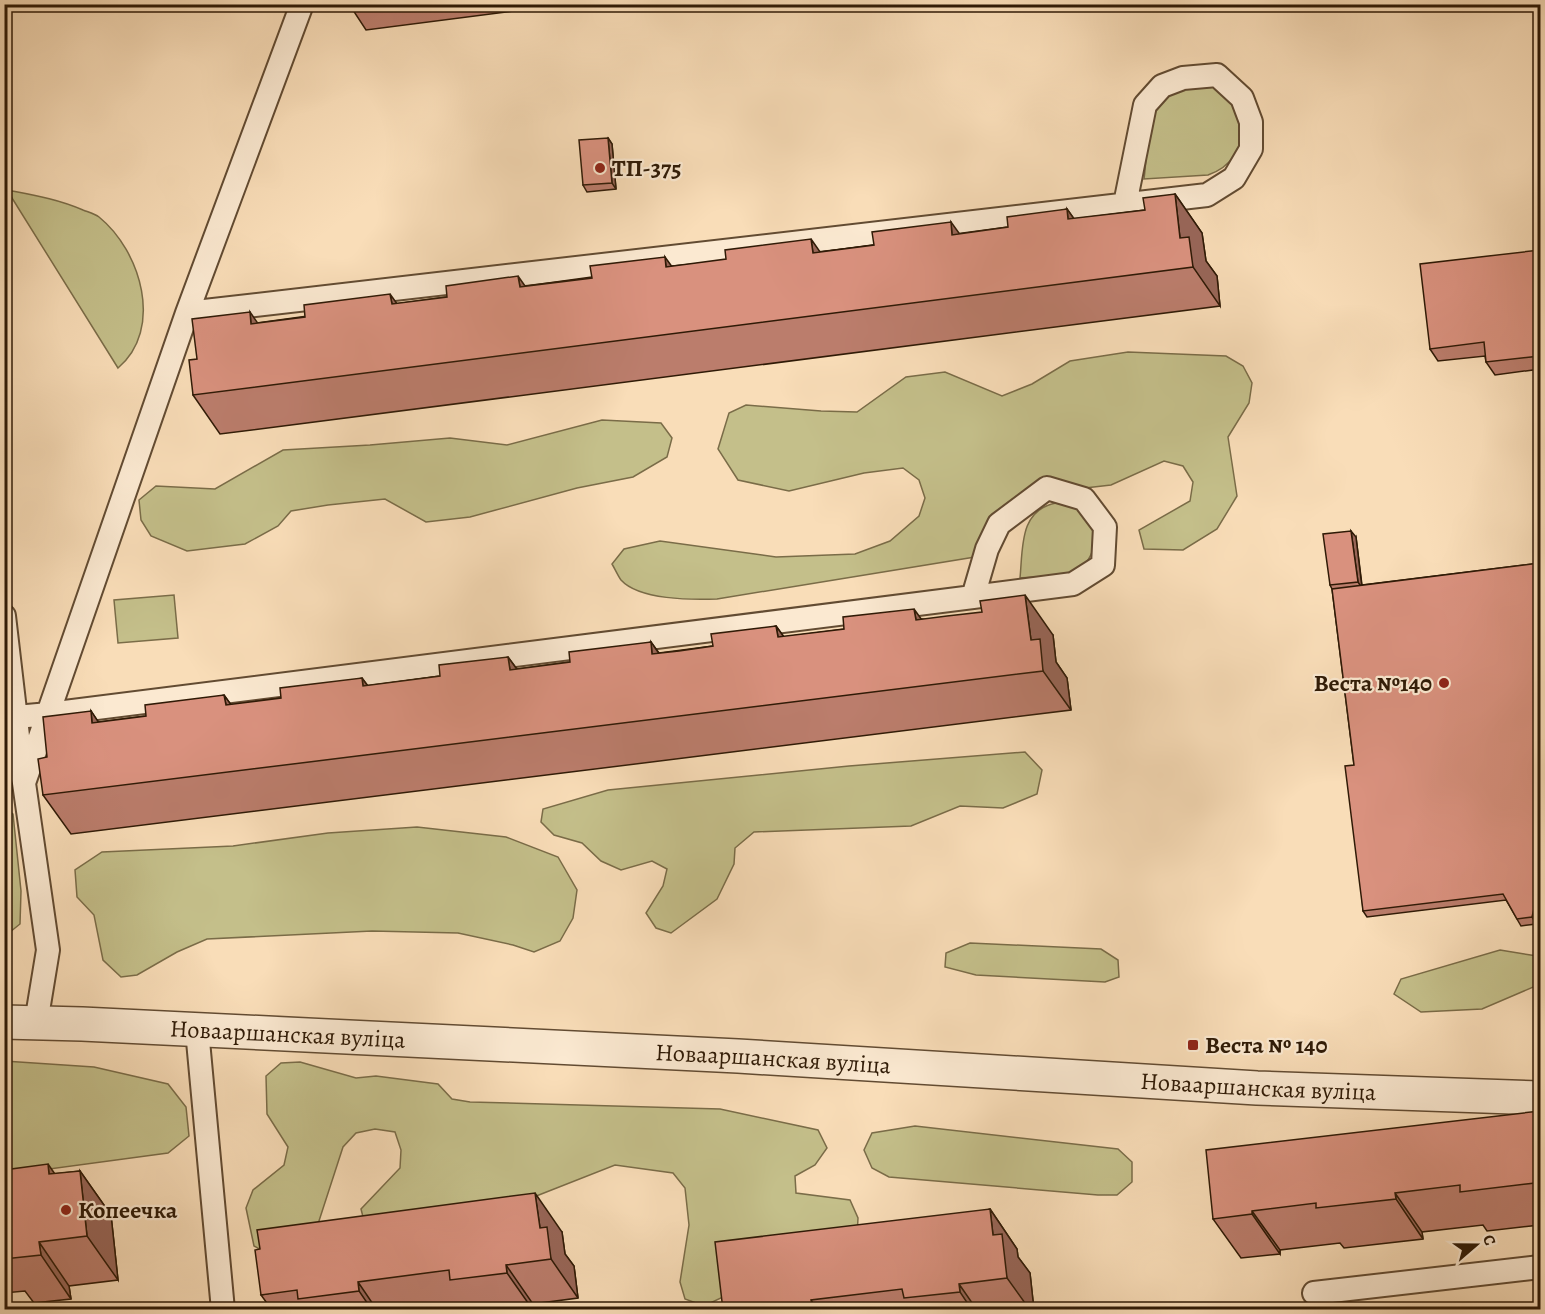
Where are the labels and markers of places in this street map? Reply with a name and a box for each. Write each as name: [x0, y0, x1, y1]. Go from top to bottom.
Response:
place label: ТП-375: [612, 152, 682, 184]
marker: ТП-375: [593, 161, 607, 175]
place label: Веста №140: [1314, 667, 1432, 699]
marker: Веста №140: [1437, 676, 1451, 690]
place label: Веста № 140: [1205, 1029, 1327, 1061]
marker: Веста № 140: [1186, 1038, 1200, 1052]
place label: Копеечка: [78, 1194, 178, 1226]
marker: Копеечка: [59, 1203, 73, 1217]

